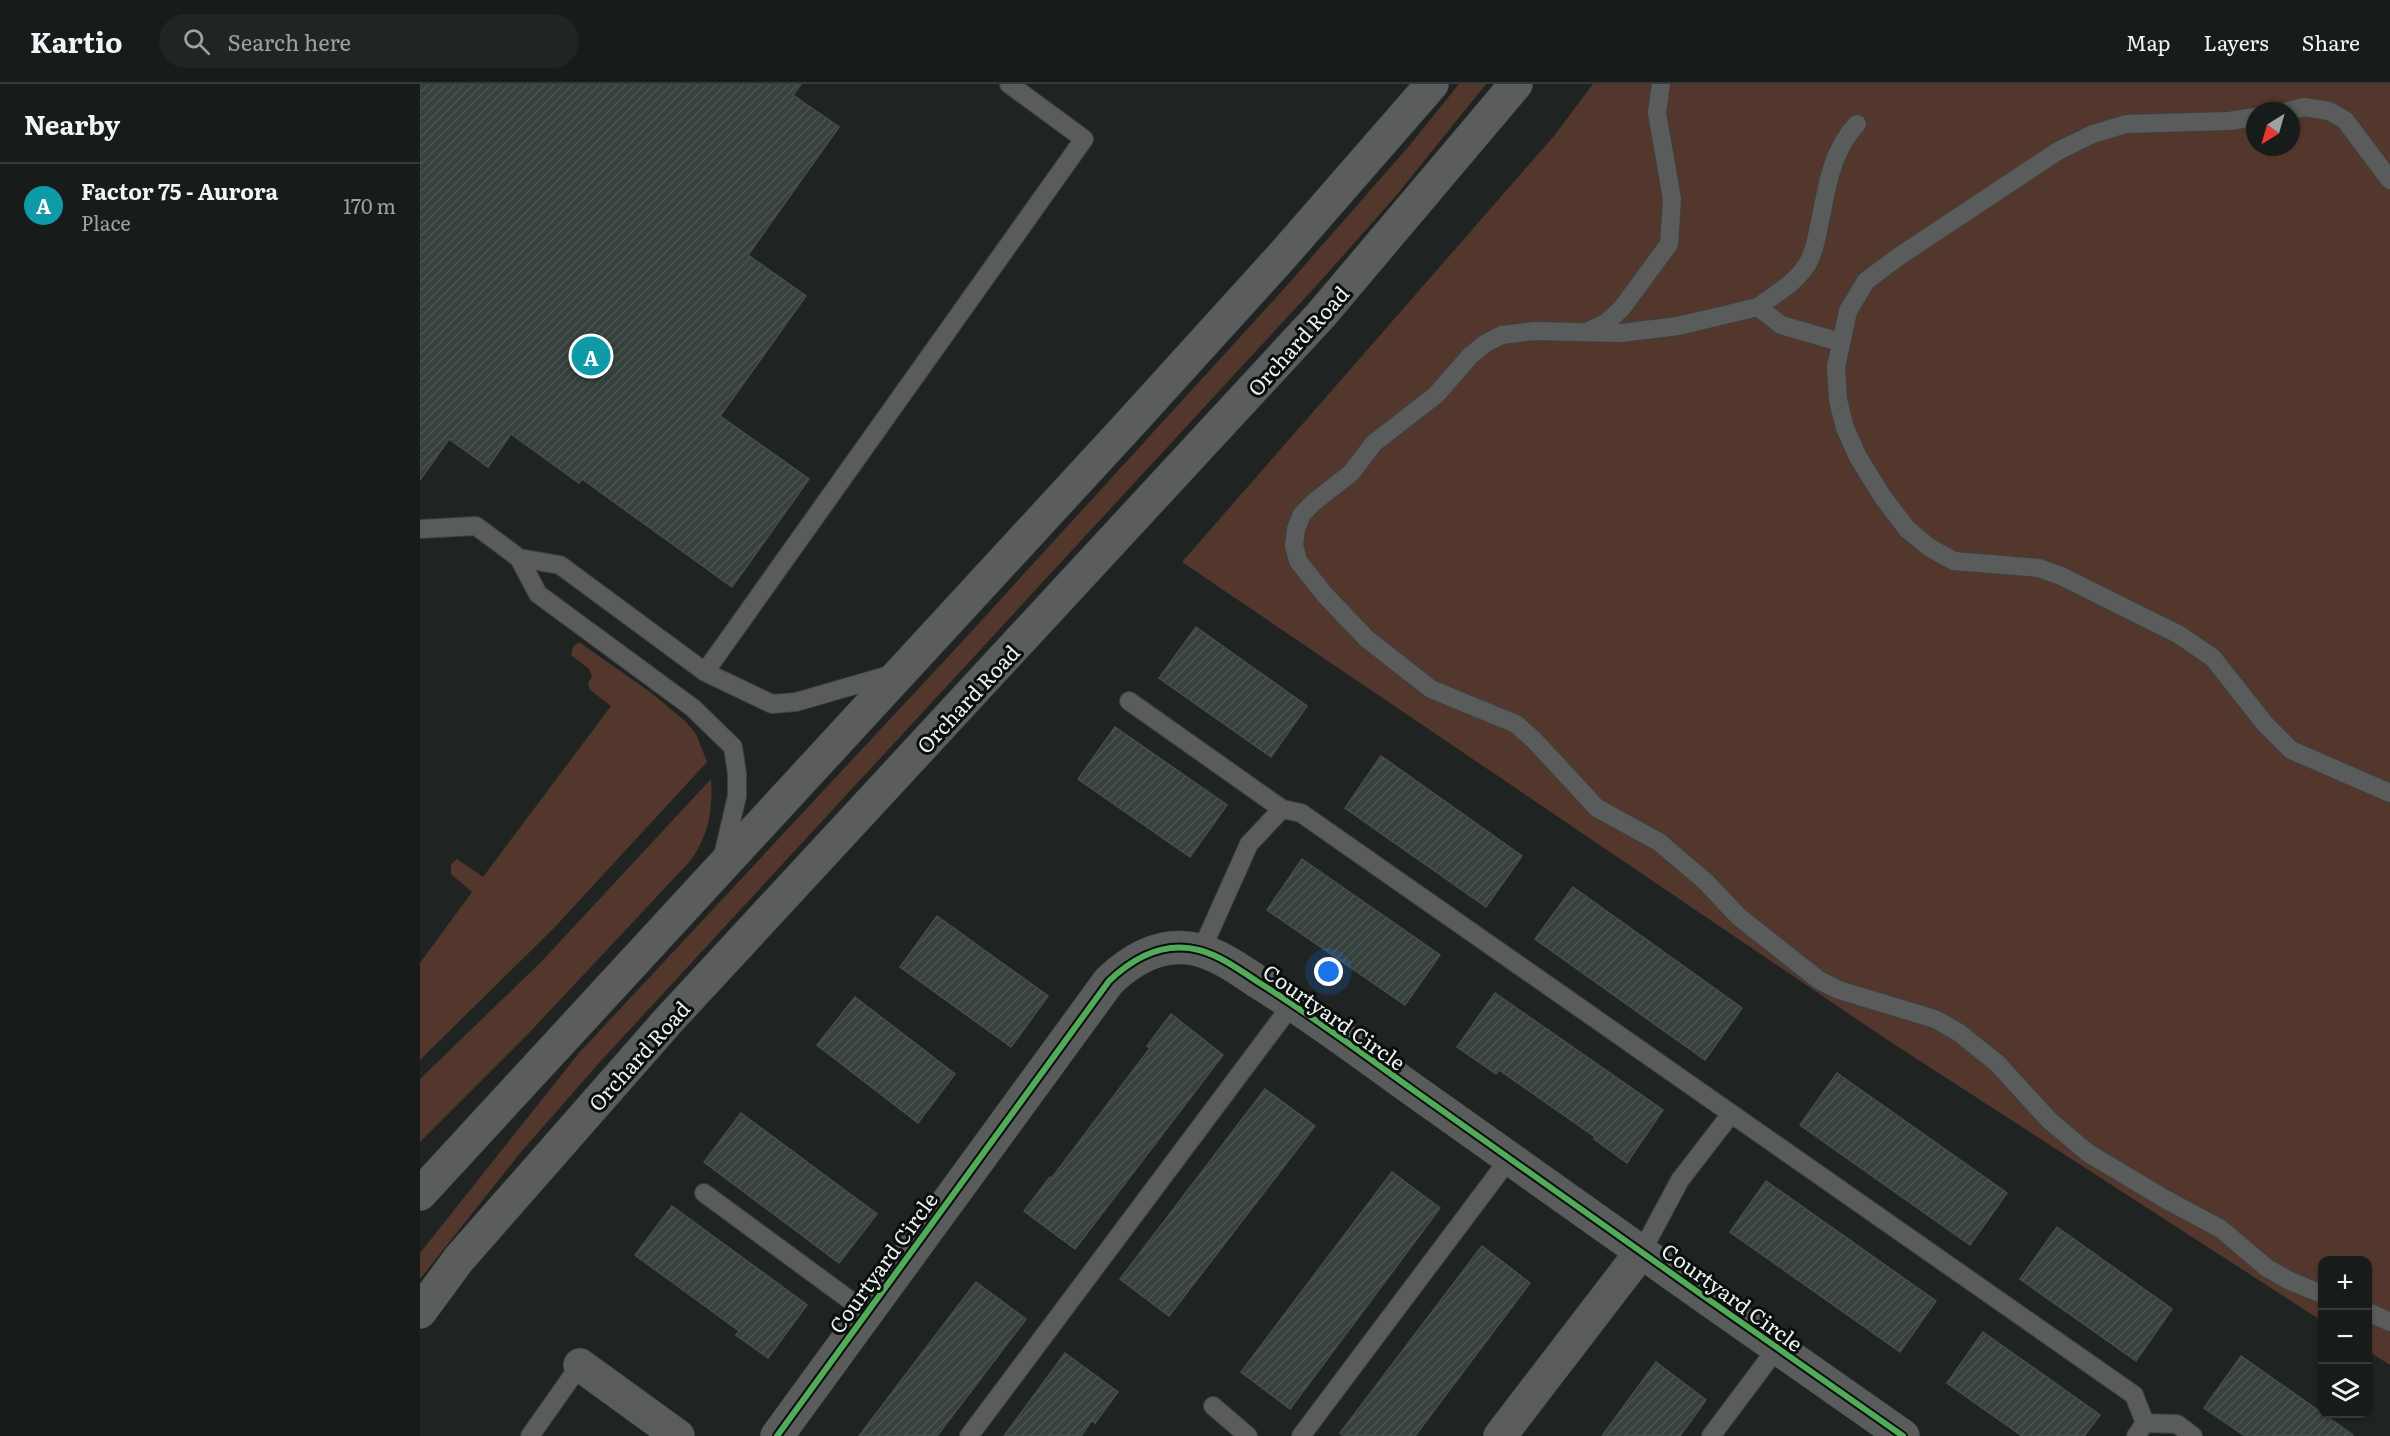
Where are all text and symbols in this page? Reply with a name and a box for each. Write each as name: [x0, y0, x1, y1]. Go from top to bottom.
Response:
search box: [159, 14, 579, 68]
text: Kartio: [30, 20, 123, 62]
icon: search: [180, 25, 213, 58]
text: Search here: [228, 25, 351, 58]
text: Map: [2126, 26, 2171, 57]
text: Layers: [2204, 26, 2269, 57]
text: Share: [2302, 26, 2360, 57]
north arrow: [2246, 102, 2300, 156]
text: Nearby: [24, 104, 120, 143]
text: Factor 75 - Aurora: [81, 174, 278, 207]
text: A: [36, 190, 51, 220]
text: 170 m: [343, 190, 396, 220]
text: Place: [81, 207, 131, 237]
street label: Orchard Road: [1239, 278, 1355, 402]
pin: A: [572, 334, 610, 378]
street label: Orchard Road: [908, 637, 1026, 759]
street label: Courtyard Circle: [1257, 955, 1413, 1077]
your location: [1314, 957, 1343, 986]
street label: Orchard Road: [580, 993, 696, 1117]
street label: Courtyard Circle: [820, 1185, 944, 1339]
street label: Courtyard Circle: [1656, 1234, 1810, 1358]
map controls: [2318, 1256, 2372, 1418]
button: +: [2318, 1256, 2372, 1310]
button: −: [2318, 1310, 2372, 1364]
button: layers: [2318, 1364, 2372, 1418]

